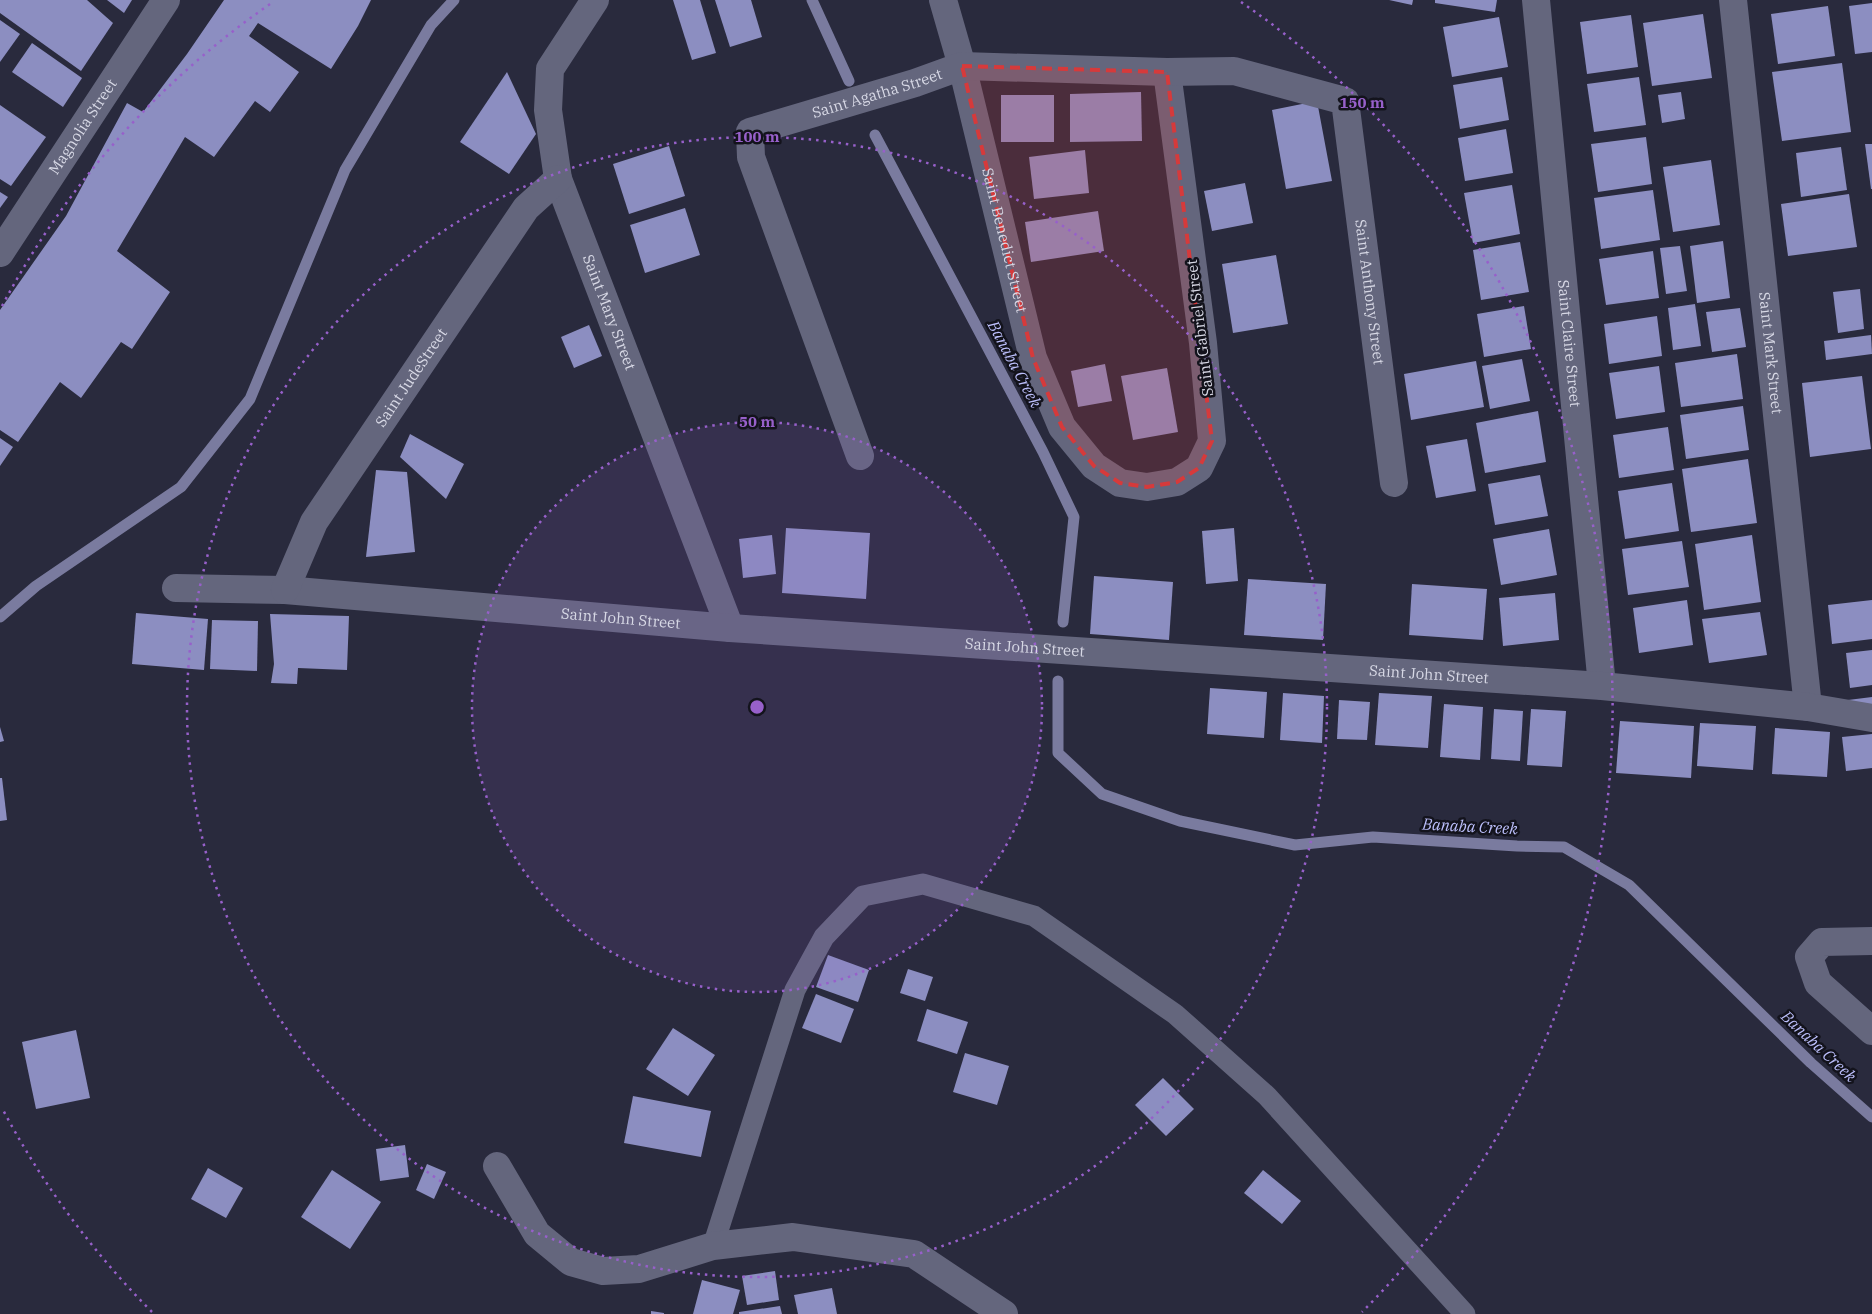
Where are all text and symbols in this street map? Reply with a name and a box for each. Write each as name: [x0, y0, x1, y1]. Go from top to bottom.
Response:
street label: Saint Agatha Street: [810, 64, 945, 122]
street label: Magnolia Street: [44, 75, 121, 178]
text: 150 m: [1339, 93, 1385, 112]
text: 100 m: [734, 127, 780, 146]
street label: Saint Benedict Street: [978, 166, 1032, 315]
street label: Saint Anthony Street: [1351, 218, 1389, 366]
street label: Saint Mary Street: [579, 252, 640, 373]
street label: Saint Gabriel Street: [1182, 259, 1217, 398]
street label: Saint Claire Street: [1554, 279, 1585, 408]
street label: Saint Mark Street: [1755, 291, 1787, 415]
water label: Banaba Creek: [983, 316, 1047, 411]
street label: Saint JudeStreet: [371, 324, 451, 431]
text: 50 m: [739, 412, 775, 431]
street label: Saint John Street: [560, 604, 681, 633]
street label: Saint John Street: [964, 634, 1085, 661]
street label: Saint John Street: [1368, 661, 1489, 687]
centre of rings: [748, 698, 766, 716]
water label: Banaba Creek: [1421, 813, 1519, 839]
water label: Banaba Creek: [1776, 1005, 1861, 1086]

